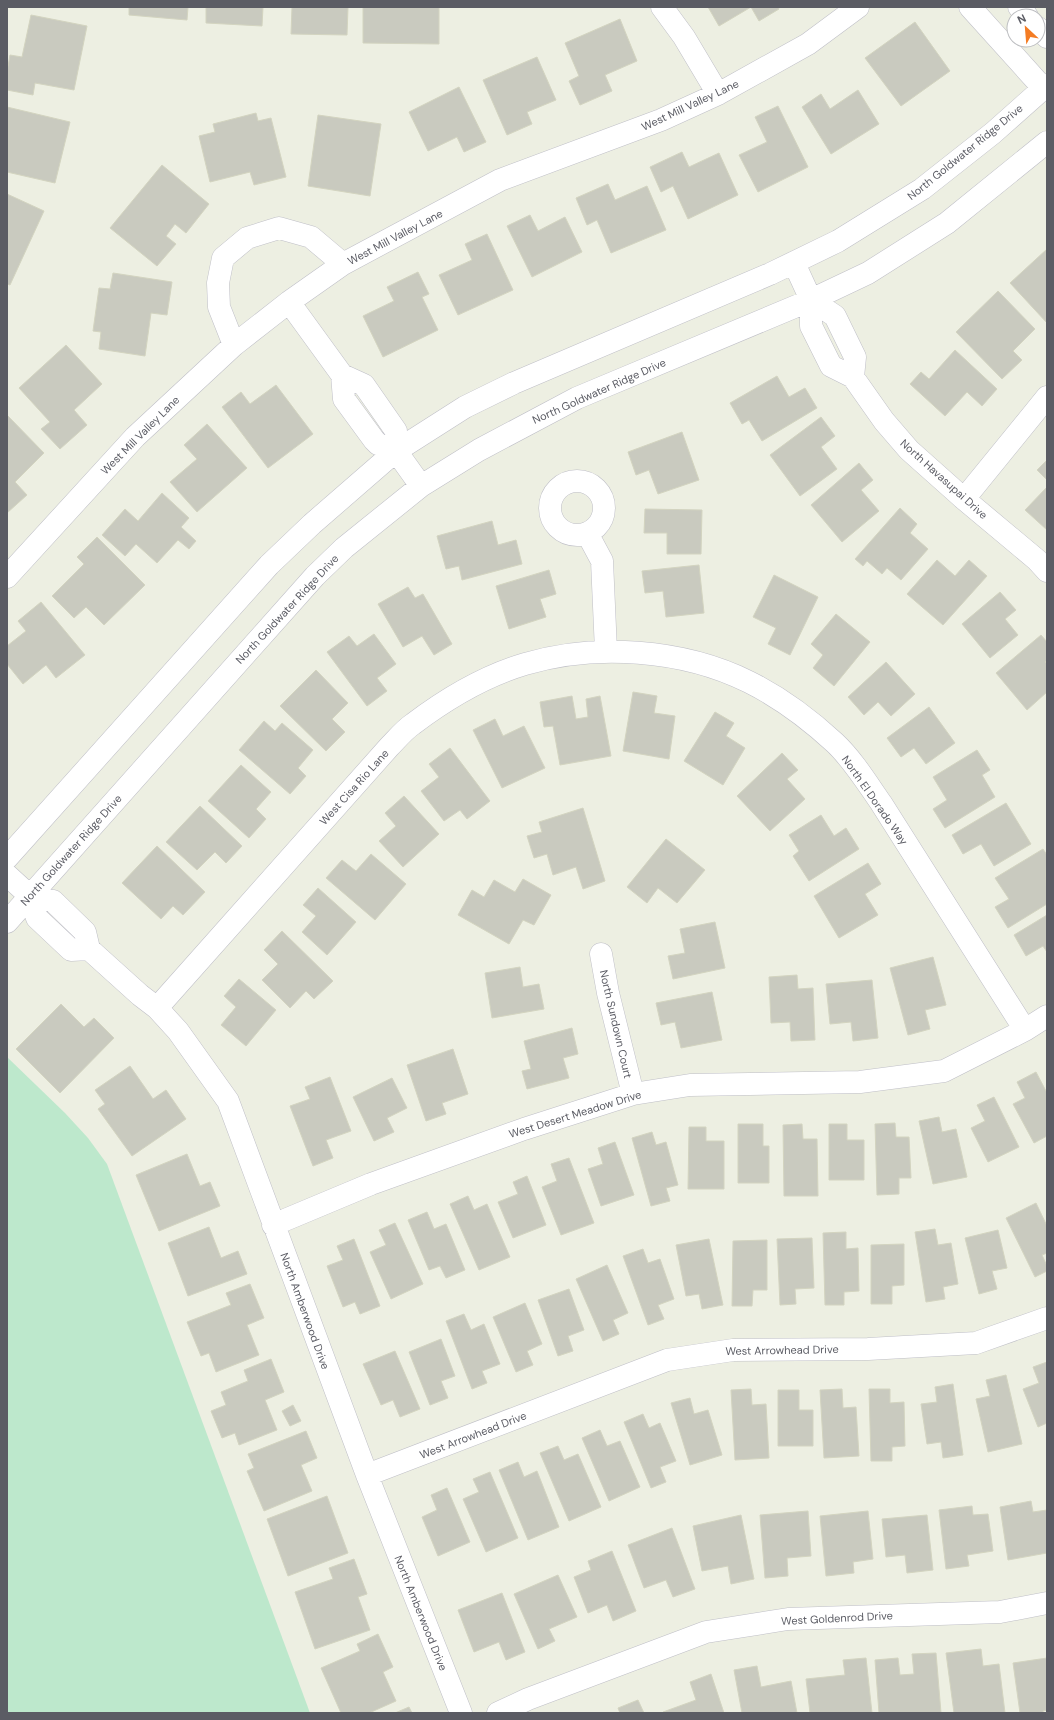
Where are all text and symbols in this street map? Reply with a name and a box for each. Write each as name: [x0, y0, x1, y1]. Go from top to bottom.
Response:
north arrow: [1006, 8, 1046, 48]
text: N: [1015, 11, 1028, 27]
street label: West Mill Valley Lane: [639, 76, 741, 134]
street label: North Goldwater Ridge Drive: [904, 101, 1026, 203]
street label: West Mill Valley Lane: [345, 206, 445, 268]
street label: North Goldwater Ridge Drive: [530, 355, 668, 427]
street label: West Mill Valley Lane: [98, 393, 182, 477]
street label: North Havasupai Drive: [897, 436, 991, 522]
street label: North Goldwater Ridge Drive: [233, 551, 341, 667]
street label: West Cisa Rio Lane: [316, 746, 392, 828]
street label: North El Dorado Way: [839, 753, 911, 847]
street label: North Goldwater Ridge Drive: [17, 792, 125, 908]
street label: North Sundown Court: [597, 968, 635, 1080]
street label: West Desert Meadow Drive: [507, 1087, 643, 1141]
street label: North Amberwood Drive: [277, 1251, 333, 1371]
street label: West Arrowhead Drive: [725, 1342, 839, 1358]
street label: West Arrowhead Drive: [418, 1408, 528, 1462]
street label: North Amberwood Drive: [391, 1553, 451, 1673]
street label: West Goldenrod Drive: [781, 1608, 893, 1628]

